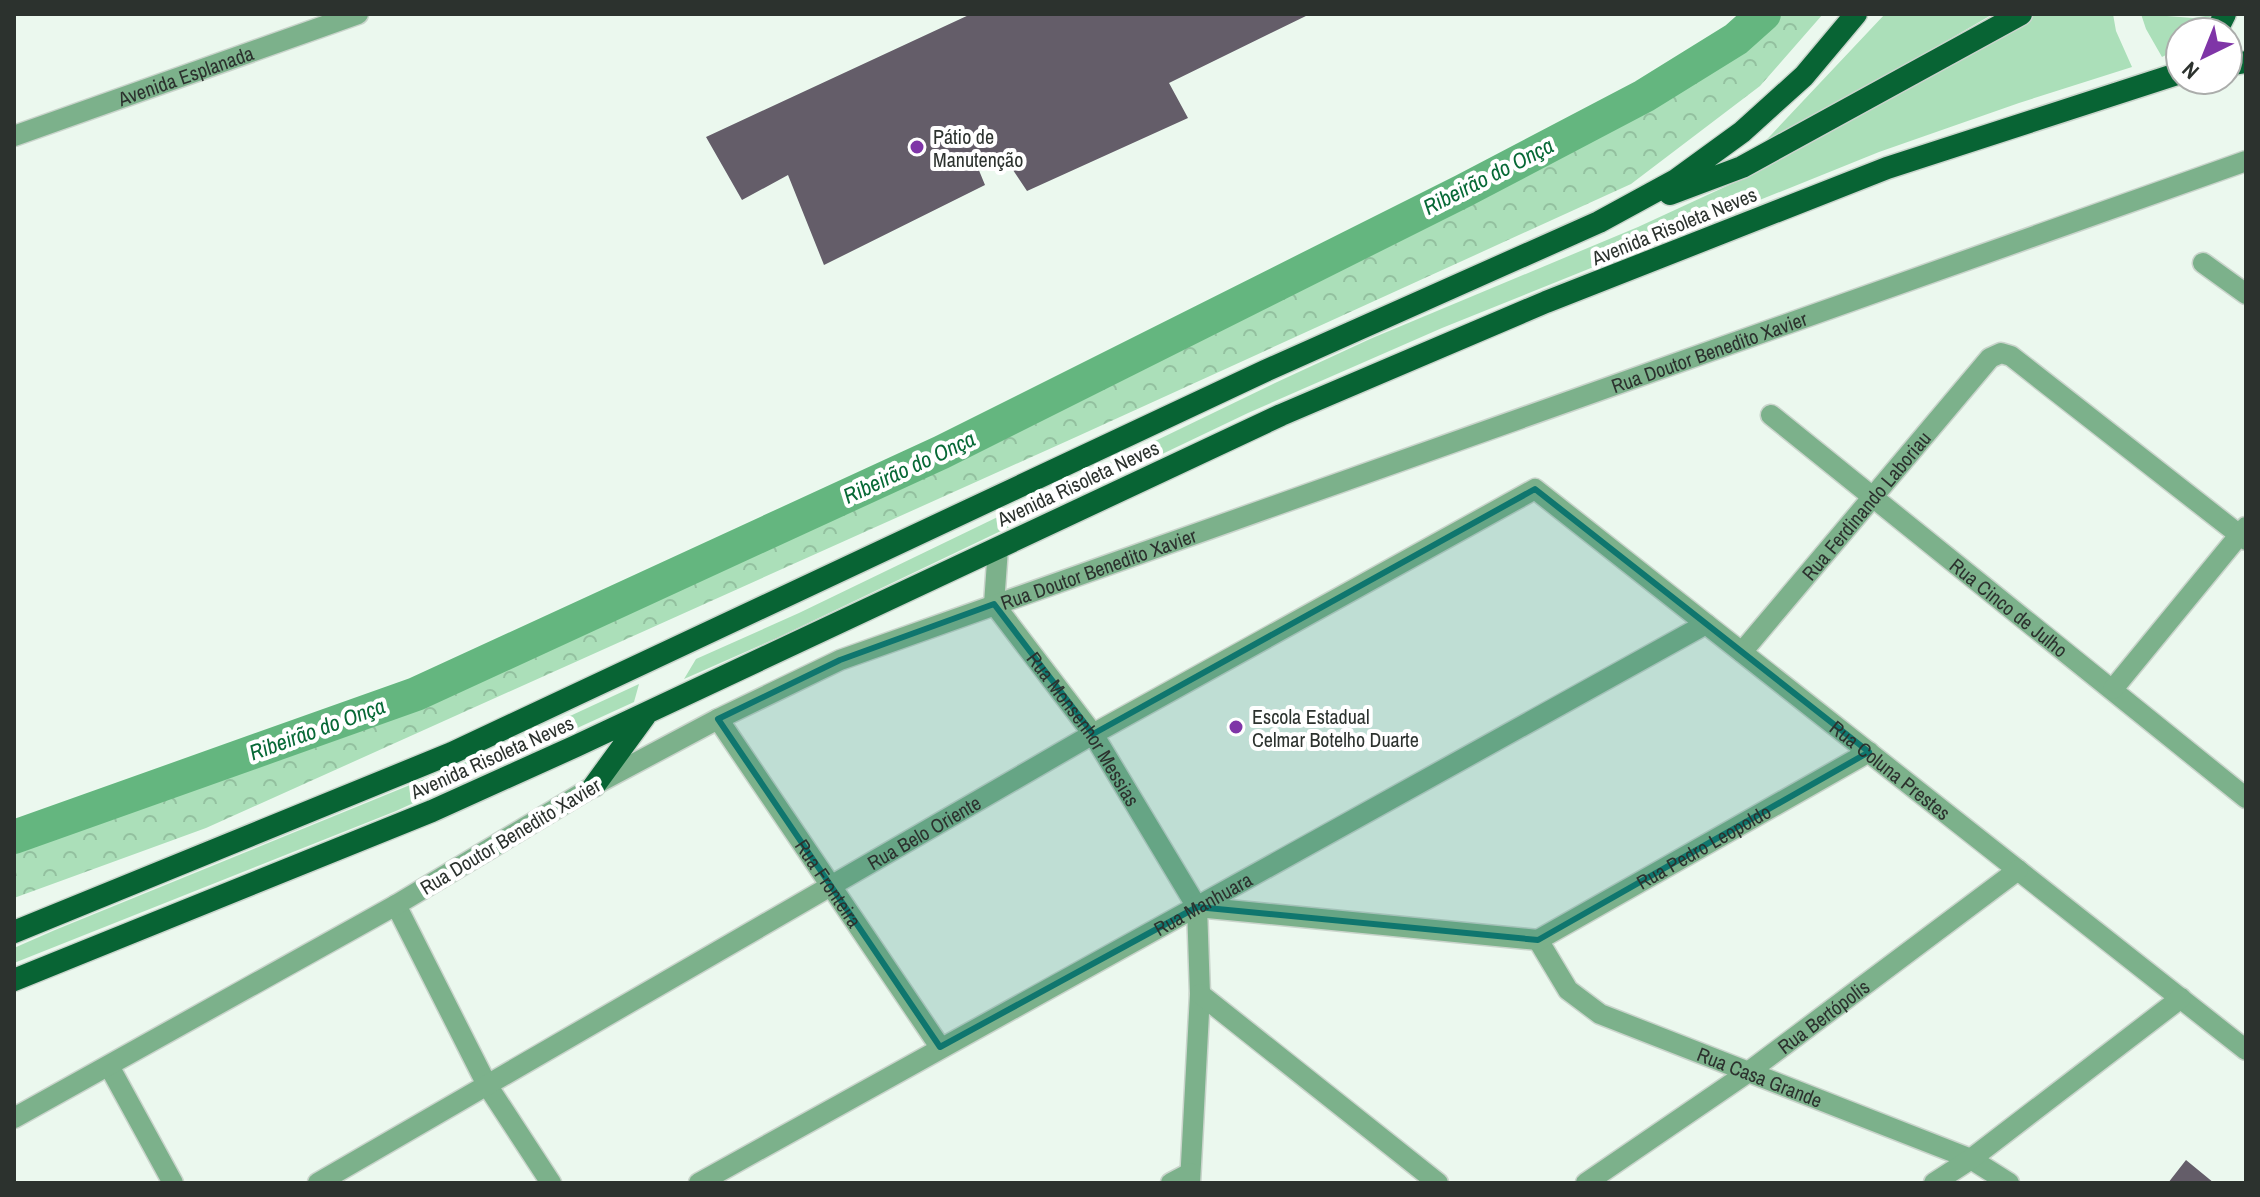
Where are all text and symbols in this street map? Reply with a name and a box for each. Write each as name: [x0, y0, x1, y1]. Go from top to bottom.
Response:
north arrow: [2164, 16, 2244, 96]
street label: Avenida Esplanada: [113, 39, 257, 112]
text: N: [2175, 55, 2205, 86]
place label: Pátio de Manutenção: [933, 123, 1023, 173]
water label: Ribeirão do Onça: [1418, 130, 1558, 222]
marker: Pátio de Manutenção: [908, 138, 926, 156]
street label: Avenida Risoleta Neves: [1587, 181, 1760, 272]
street label: Rua Doutor Benedito Xavier: [1607, 304, 1811, 399]
water label: Ribeirão do Onça: [838, 423, 980, 511]
street label: Rua Ferdinando Laboriau: [1795, 425, 1936, 585]
street label: Avenida Risoleta Neves: [992, 434, 1163, 533]
street label: Rua Doutor Benedito Xavier: [997, 521, 1200, 616]
street label: Rua Cinco de Julho: [1945, 551, 2074, 663]
street label: Rua Monsenhor Messias: [1021, 646, 1147, 811]
water label: Ribeirão do Onça: [245, 691, 389, 767]
place label: Escola Estadual Celmar Botelho Duarte: [1252, 703, 1419, 753]
street label: Avenida Risoleta Neves: [405, 709, 578, 805]
street label: Rua Coluna Prestes: [1825, 714, 1957, 826]
marker: Escola Estadual Celmar Botelho Duarte: [1227, 718, 1245, 736]
street label: Rua Doutor Benedito Xavier: [415, 771, 606, 901]
street label: Rua Belo Oriente: [862, 789, 985, 876]
street label: Rua Pedro Leopoldo: [1631, 797, 1775, 895]
street label: Rua Fronteira: [789, 833, 869, 932]
street label: Rua Manhuara: [1149, 865, 1257, 942]
street label: Rua Bertópolis: [1772, 973, 1875, 1059]
street label: Rua Casa Grande: [1693, 1040, 1826, 1113]

